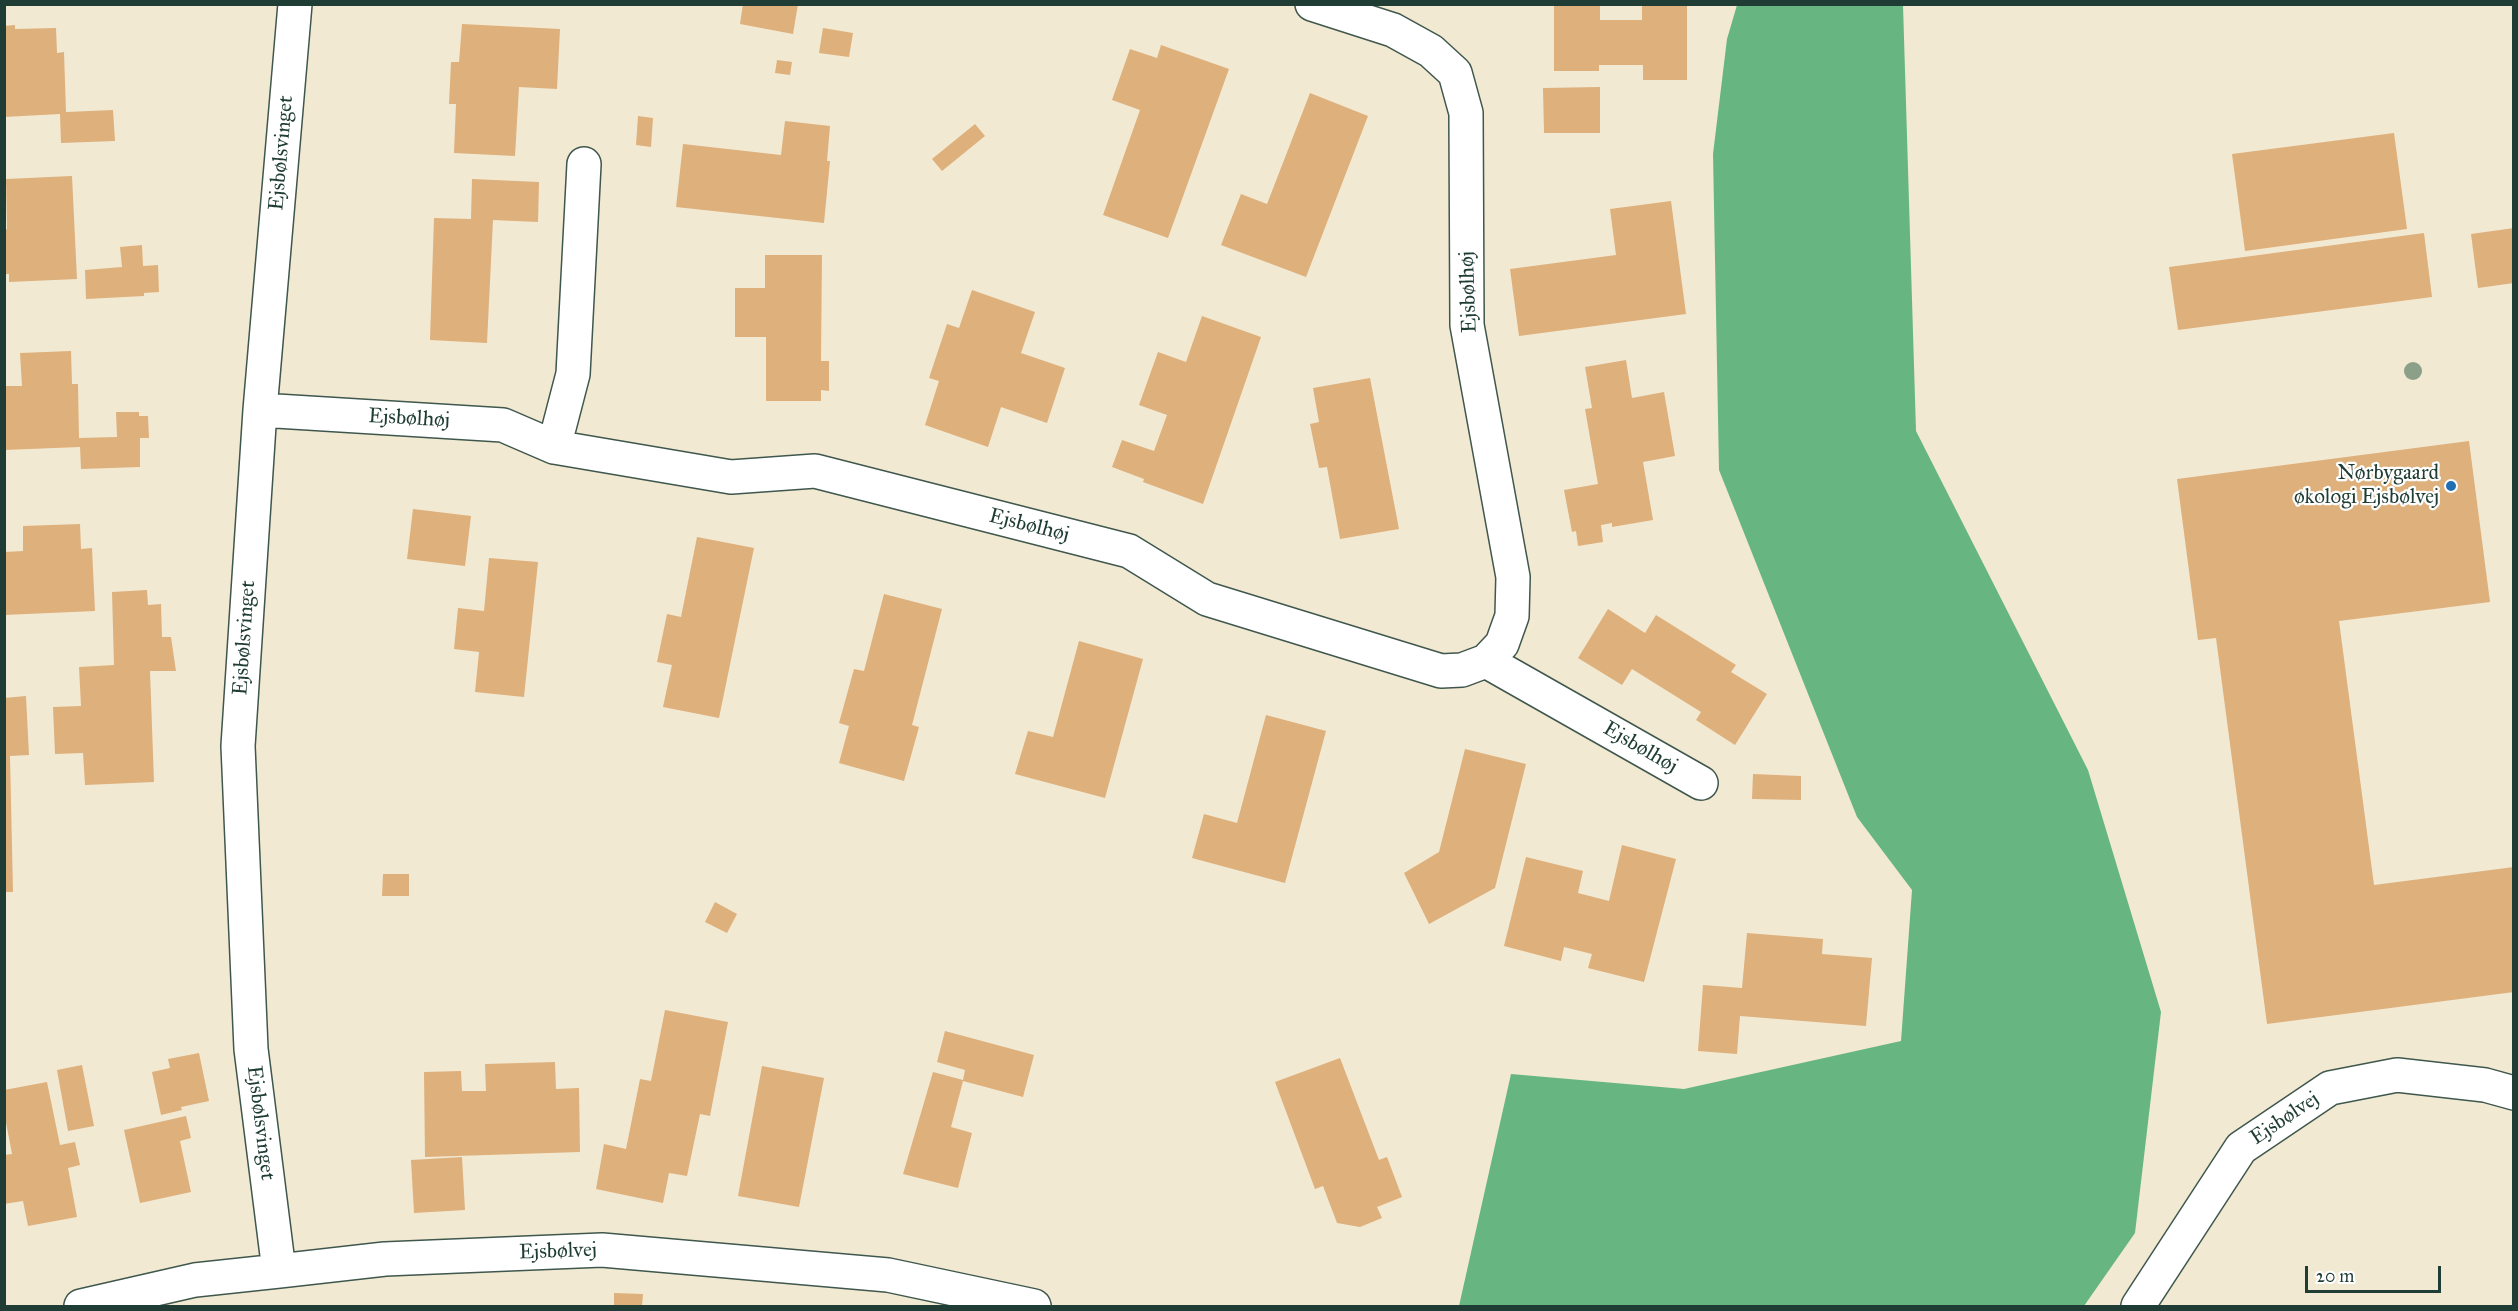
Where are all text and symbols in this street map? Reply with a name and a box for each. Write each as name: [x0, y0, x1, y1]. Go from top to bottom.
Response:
street label: Ejsbølsvinget: [264, 94, 300, 212]
street label: Ejsbølhøj: [1455, 251, 1483, 333]
street label: Ejsbølhøj: [367, 404, 451, 434]
place label: Nørbygaard økologi Ejsbølvej: [2294, 461, 2439, 511]
marker: Nørbygaard økologi Ejsbølvej: [2444, 479, 2458, 493]
street label: Ejsbølhøj: [986, 504, 1072, 548]
street label: Ejsbølsvinget: [228, 580, 262, 696]
street label: Ejsbølhøj: [1598, 717, 1682, 779]
street label: Ejsbølsvinget: [240, 1064, 280, 1182]
street label: Ejsbølvej: [2246, 1087, 2324, 1151]
street label: Ejsbølvej: [519, 1238, 597, 1266]
scale bar: [2308, 1254, 2444, 1292]
text: 20 m: [2316, 1265, 2354, 1287]

